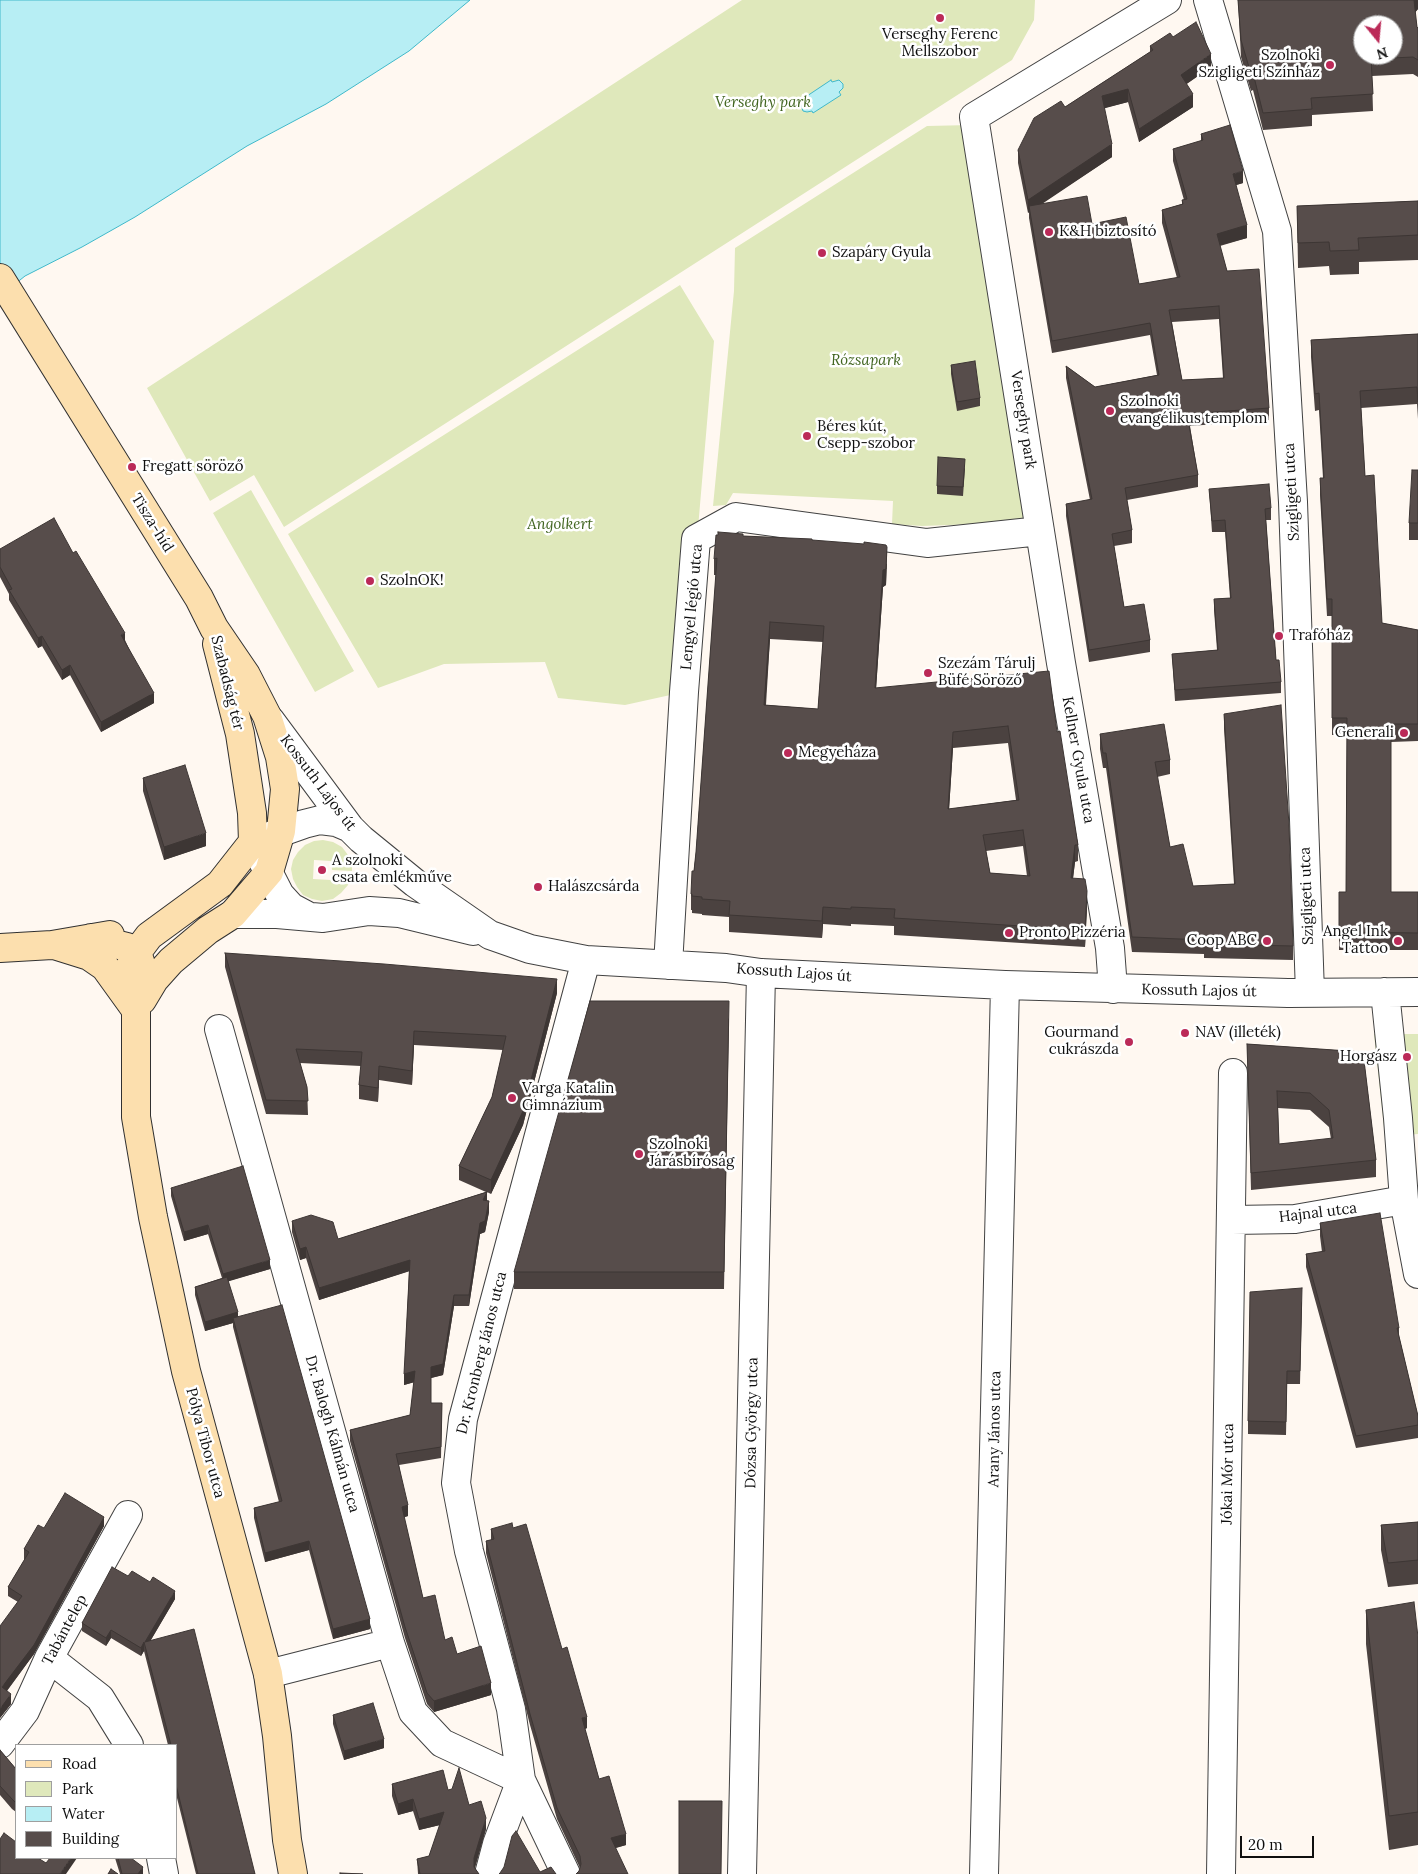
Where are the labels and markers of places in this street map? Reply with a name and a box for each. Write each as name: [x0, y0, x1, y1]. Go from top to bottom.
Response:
marker: Verseghy Ferenc Mellszobor: [934, 12, 946, 24]
place label: Verseghy Ferenc Mellszobor: [882, 26, 998, 61]
place label: Szolnoki Szigligeti Színház: [1199, 47, 1320, 82]
marker: Szolnoki Szigligeti Színház: [1324, 59, 1336, 71]
place label: K&H biztosító: [1059, 223, 1156, 241]
marker: K&H biztosító: [1043, 226, 1055, 238]
place label: Szapáry Gyula: [832, 244, 931, 262]
marker: Szapáry Gyula: [816, 247, 828, 259]
place label: Szolnoki evangélikus templom: [1120, 393, 1267, 428]
marker: Szolnoki evangélikus templom: [1104, 405, 1116, 417]
place label: Béres kút, Csepp-szobor: [817, 418, 915, 453]
marker: Béres kút, Csepp-szobor: [801, 430, 813, 442]
place label: Fregatt söröző: [142, 458, 243, 476]
marker: Fregatt söröző: [126, 461, 138, 473]
place label: SzolnOK!: [380, 572, 444, 590]
marker: SzolnOK!: [364, 575, 376, 587]
place label: Trafóház: [1289, 627, 1351, 645]
marker: Trafóház: [1273, 630, 1285, 642]
place label: Szezám Tárulj Büfé Söröző: [938, 655, 1035, 690]
marker: Szezám Tárulj Büfé Söröző: [922, 667, 934, 679]
place label: Generali: [1335, 724, 1394, 742]
marker: Generali: [1398, 727, 1410, 739]
place label: Megyeháza: [798, 744, 876, 762]
marker: Megyeháza: [782, 747, 794, 759]
place label: A szolnoki csata emlékműve: [332, 852, 452, 887]
marker: A szolnoki csata emlékműve: [316, 864, 328, 876]
place label: Halászcsárda: [548, 878, 639, 896]
marker: Halászcsárda: [532, 881, 544, 893]
place label: Angel Ink Tattoo: [1323, 923, 1388, 958]
place label: Pronto Pizzéria: [1019, 924, 1126, 942]
marker: Pronto Pizzéria: [1003, 927, 1015, 939]
place label: Coop ABC: [1187, 932, 1257, 950]
marker: Coop ABC: [1261, 935, 1273, 947]
marker: Angel Ink Tattoo: [1392, 935, 1404, 947]
place label: Gourmand cukrászda: [1044, 1024, 1119, 1059]
place label: NAV (illeték): [1195, 1024, 1281, 1042]
marker: NAV (illeték): [1179, 1027, 1191, 1039]
marker: Gourmand cukrászda: [1123, 1036, 1135, 1048]
place label: Horgász: [1340, 1048, 1397, 1066]
marker: Horgász: [1401, 1051, 1413, 1063]
place label: Varga Katalin Gimnázium: [522, 1080, 614, 1115]
marker: Varga Katalin Gimnázium: [506, 1092, 518, 1104]
place label: Szolnoki Járásbíróság: [649, 1136, 734, 1171]
marker: Szolnoki Járásbíróság: [633, 1148, 645, 1160]

